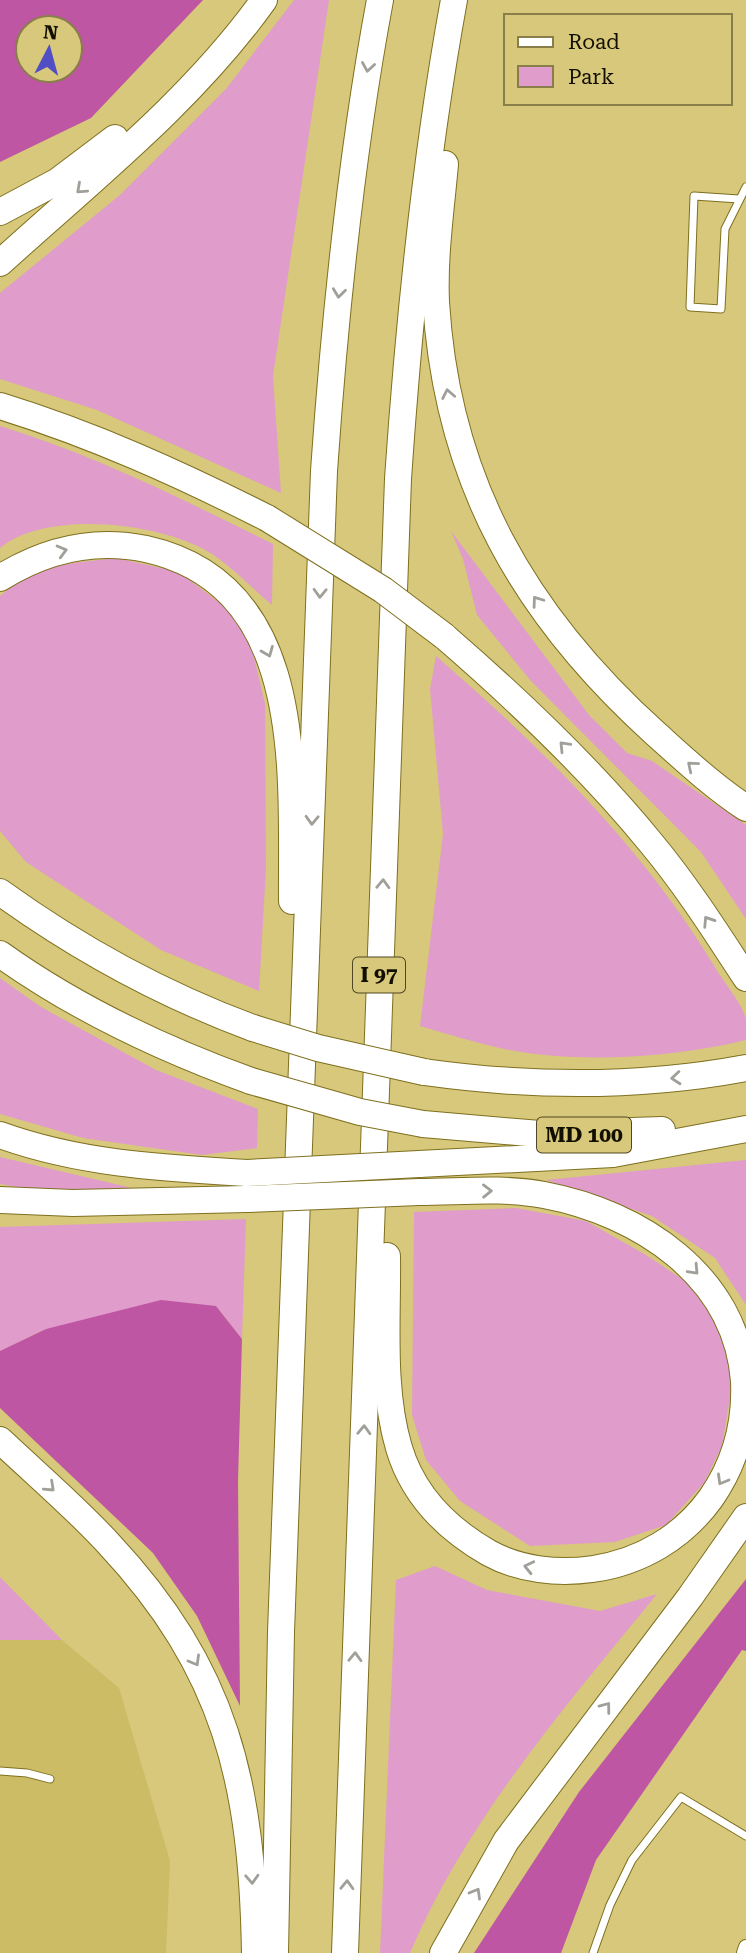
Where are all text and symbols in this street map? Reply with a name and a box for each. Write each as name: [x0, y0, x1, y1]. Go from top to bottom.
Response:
north arrow: [14, 14, 84, 84]
legend: [504, 14, 732, 105]
text: N: [42, 20, 60, 45]
text: Road: [568, 30, 620, 54]
one-way arrow: [361, 61, 376, 73]
text: Park: [568, 65, 614, 89]
one-way arrow: [76, 181, 89, 194]
one-way arrow: [332, 287, 347, 299]
one-way arrow: [441, 388, 456, 400]
one-way arrow: [56, 545, 68, 559]
one-way arrow: [312, 588, 327, 599]
one-way arrow: [532, 596, 545, 609]
one-way arrow: [259, 645, 273, 657]
one-way arrow: [559, 741, 572, 754]
one-way arrow: [688, 762, 701, 774]
one-way arrow: [304, 815, 319, 826]
one-way arrow: [375, 879, 390, 890]
one-way arrow: [704, 916, 717, 929]
road number: I 97: [353, 958, 405, 992]
one-way arrow: [670, 1070, 681, 1085]
road number: MD 100: [537, 1118, 631, 1152]
one-way arrow: [482, 1183, 493, 1199]
one-way arrow: [686, 1262, 699, 1275]
one-way arrow: [356, 1424, 371, 1435]
one-way arrow: [717, 1472, 730, 1485]
one-way arrow: [41, 1479, 54, 1492]
one-way arrow: [523, 1560, 535, 1575]
one-way arrow: [348, 1652, 363, 1663]
one-way arrow: [187, 1653, 200, 1666]
one-way arrow: [598, 1702, 611, 1715]
one-way arrow: [244, 1873, 259, 1884]
one-way arrow: [340, 1879, 355, 1890]
one-way arrow: [467, 1887, 480, 1900]

